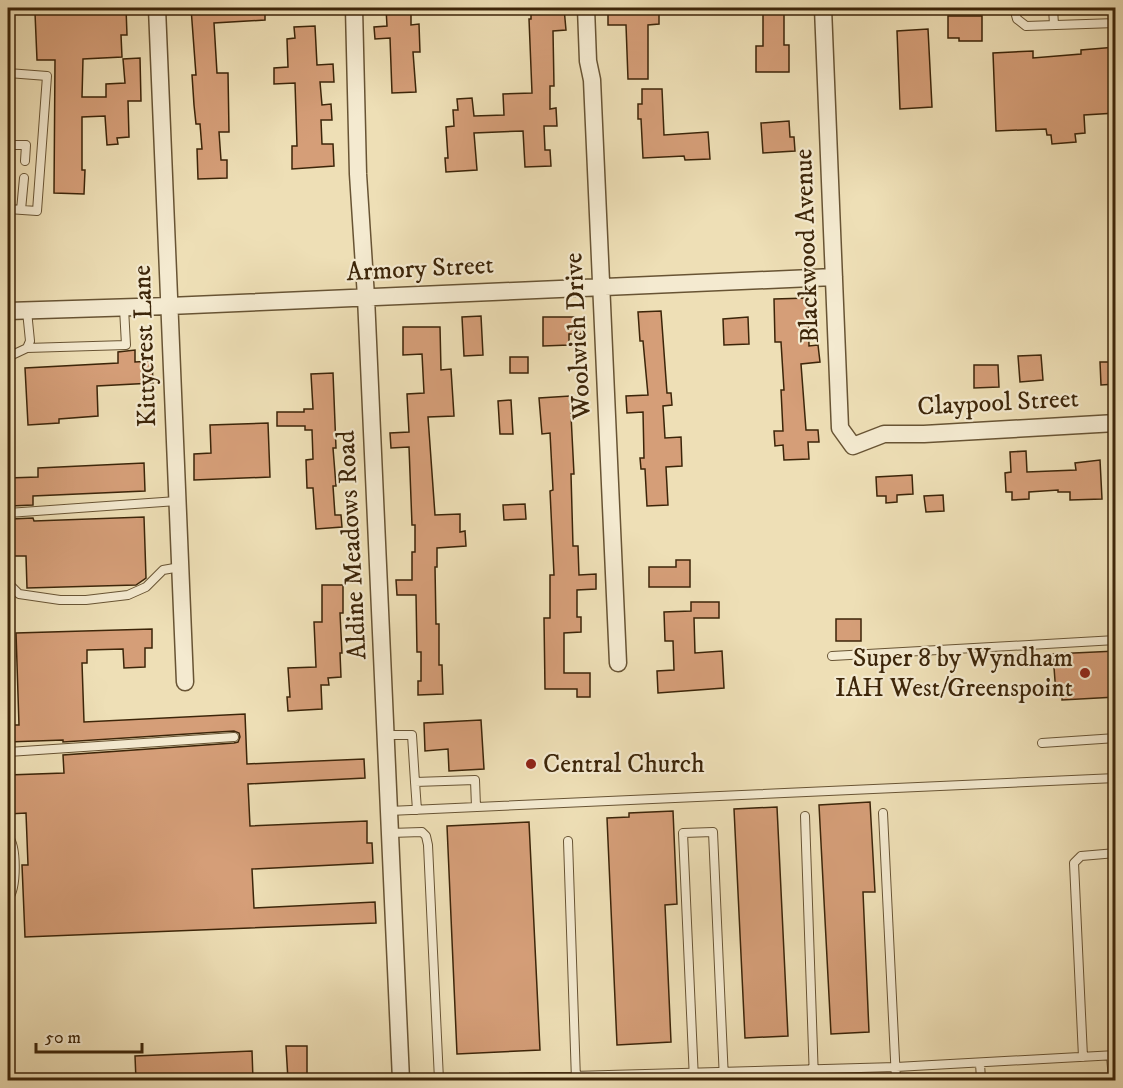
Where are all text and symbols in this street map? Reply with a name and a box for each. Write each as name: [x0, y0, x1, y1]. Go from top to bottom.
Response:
street label: Blackwood Avenue: [787, 148, 827, 344]
street label: Armory Street: [346, 249, 494, 289]
street label: Woolwich Drive: [557, 252, 599, 421]
street label: Kittycrest Lane: [126, 264, 164, 428]
street label: Claypool Street: [917, 382, 1079, 424]
street label: Aldine Meadows Road: [330, 430, 374, 660]
place label: Super 8 by Wyndham IAH West/Greenspoint: [835, 642, 1073, 705]
marker: Super 8 by Wyndham IAH West/Greenspoint: [1078, 666, 1092, 680]
place label: Central Church: [543, 748, 705, 781]
marker: Central Church: [524, 757, 538, 771]
scale bar: [36, 1016, 142, 1054]
text: 50 m: [45, 1027, 81, 1049]

